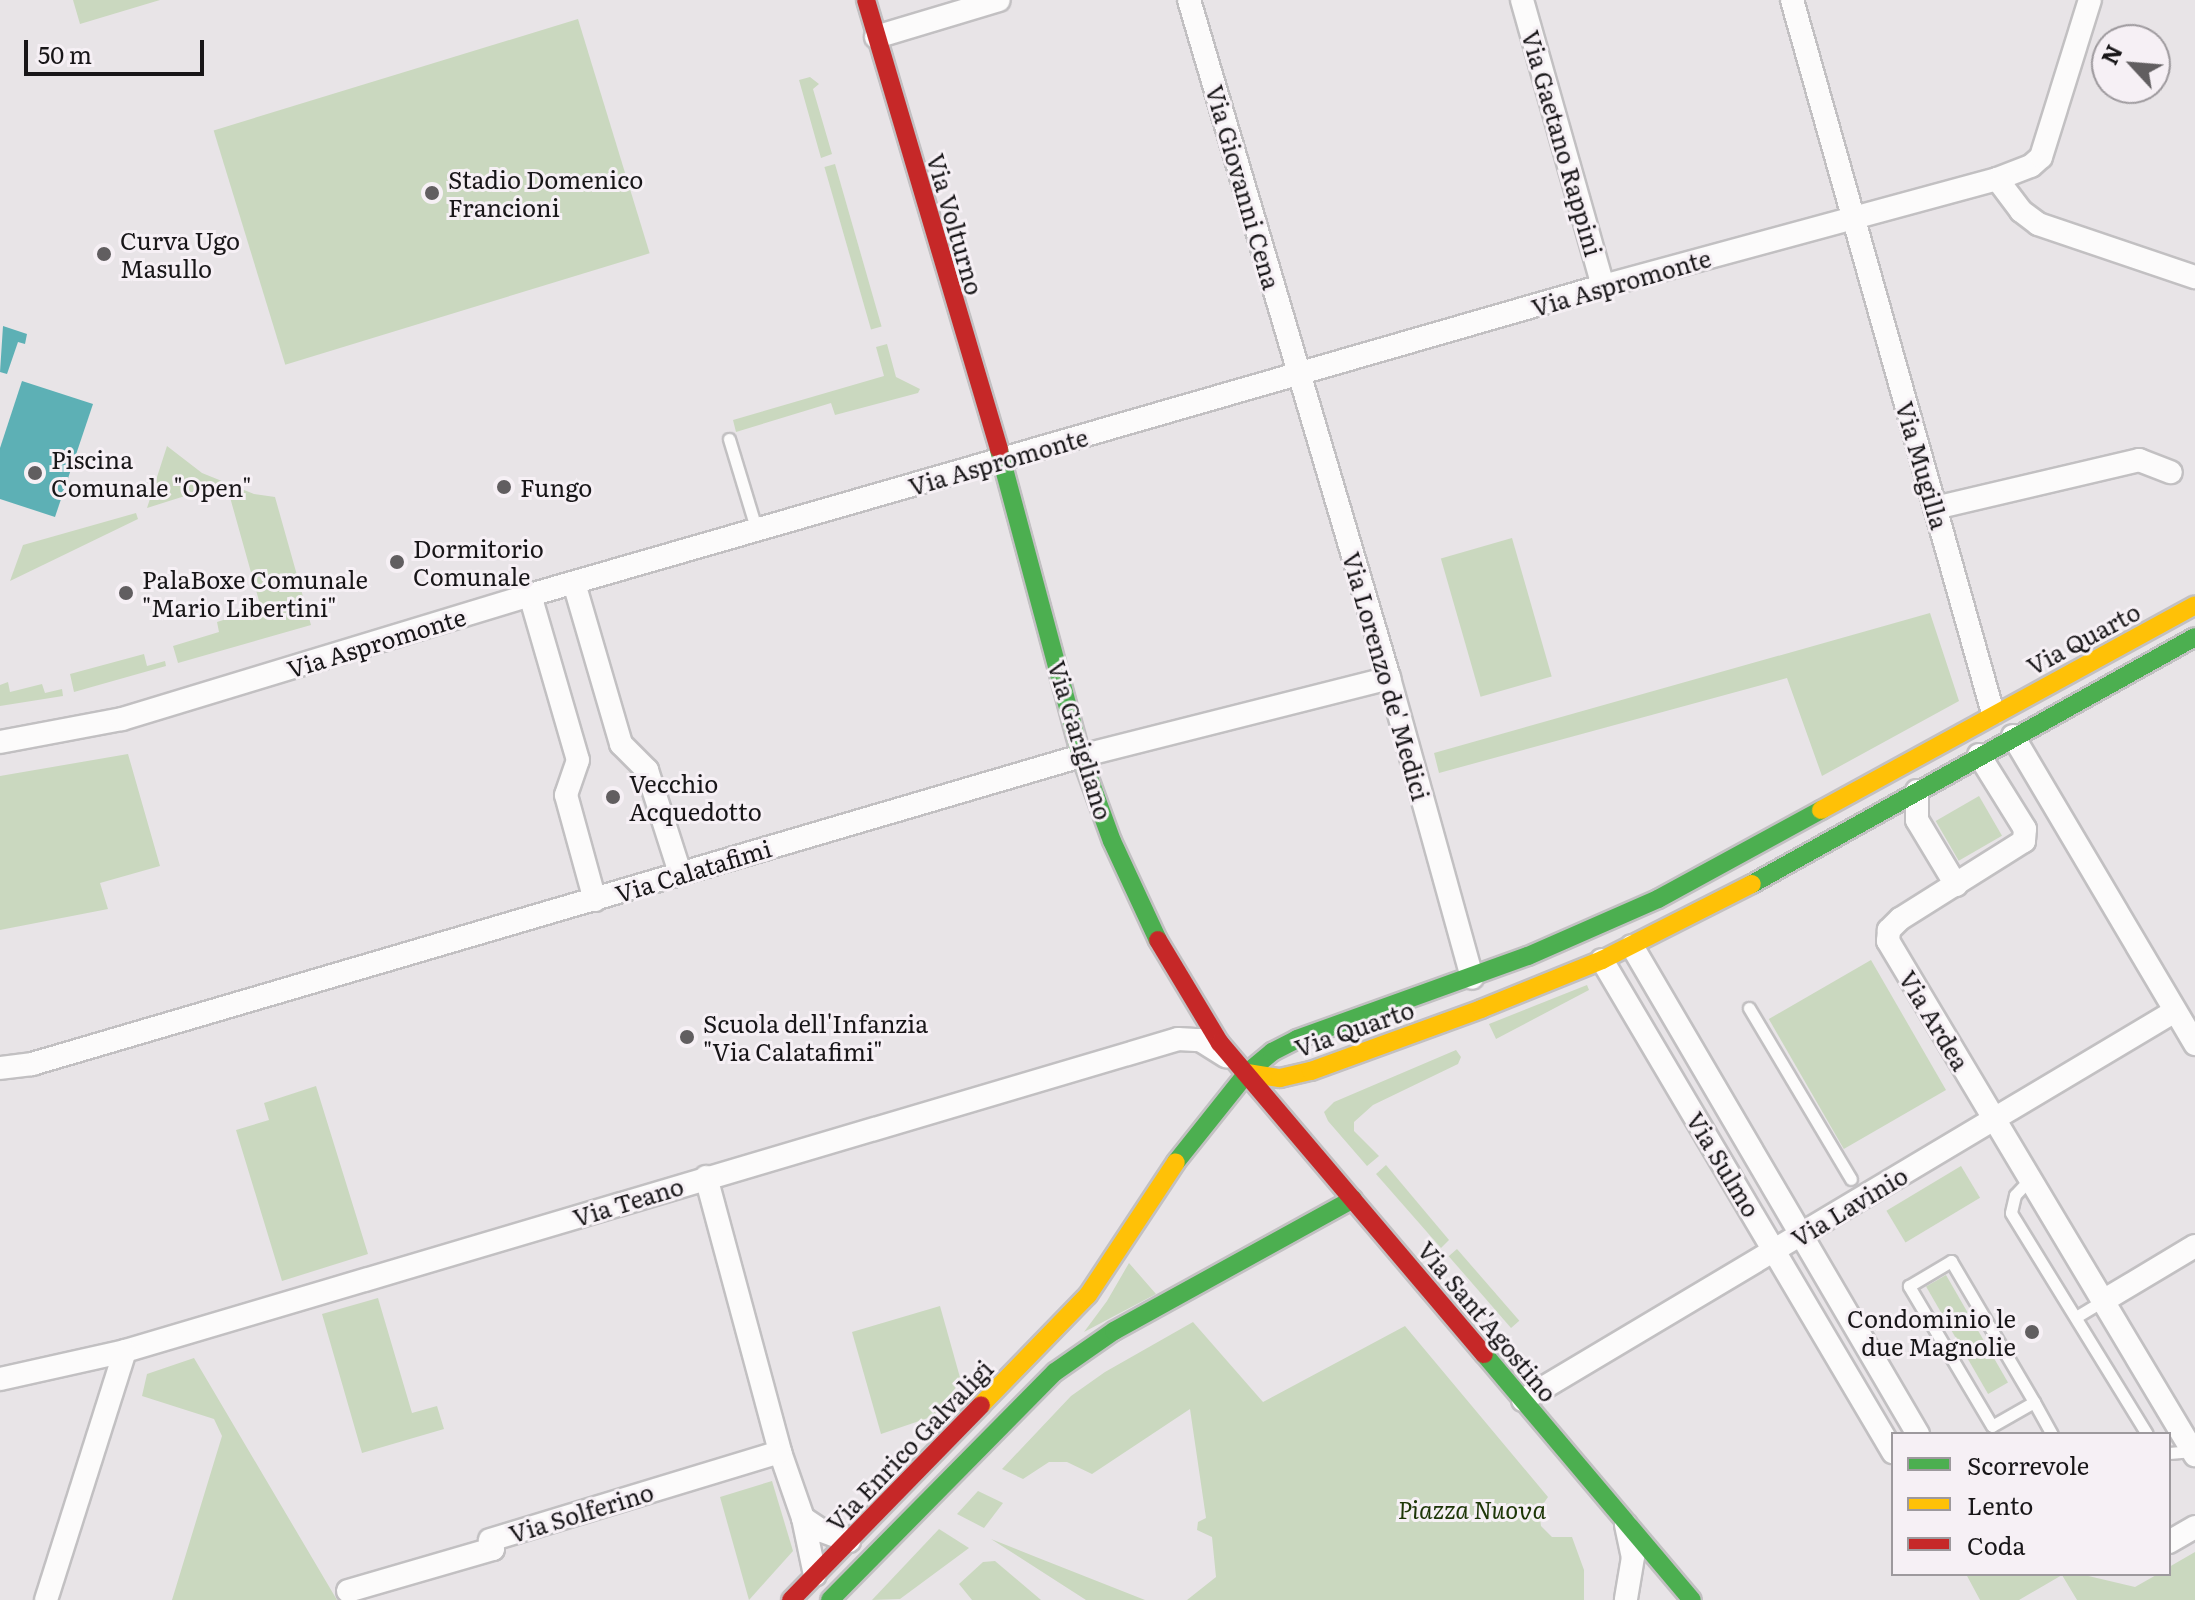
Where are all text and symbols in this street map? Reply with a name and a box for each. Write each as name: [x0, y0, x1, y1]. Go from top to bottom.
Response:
scale bar: [28, 24, 208, 74]
north arrow: [2091, 24, 2171, 104]
street label: Via Gaetano Rappini: [1517, 27, 1609, 259]
text: 50 m: [38, 36, 92, 71]
text: N: [2092, 39, 2130, 70]
street label: Via Giovanni Cena: [1201, 81, 1287, 293]
street label: Via Volturno: [922, 150, 990, 298]
place label: Stadio Domenico Francioni: [448, 165, 643, 221]
marker: Stadio Domenico Francioni: [423, 184, 441, 202]
place label: Curva Ugo Masullo: [120, 226, 240, 282]
street label: Via Aspromonte: [1528, 243, 1714, 321]
marker: Curva Ugo Masullo: [95, 245, 113, 263]
street label: Via Mugilla: [1891, 398, 1955, 532]
street label: Via Aspromonte: [905, 422, 1091, 500]
place label: Piscina Comunale "Open": [51, 445, 252, 501]
marker: Piscina Comunale "Open": [26, 464, 44, 482]
place label: Fungo: [520, 473, 592, 501]
marker: Fungo: [495, 478, 513, 496]
place label: Dormitorio Comunale: [413, 534, 544, 590]
street label: Via Lorenzo de' Medici: [1338, 548, 1436, 804]
marker: Dormitorio Comunale: [388, 553, 406, 571]
place label: PalaBoxe Comunale "Mario Libertini": [142, 565, 368, 621]
marker: PalaBoxe Comunale "Mario Libertini": [117, 584, 135, 602]
street label: Via Quarto: [2021, 596, 2145, 680]
street label: Via Aspromonte: [283, 601, 469, 683]
street label: Via Garigliano: [1043, 657, 1119, 823]
place label: Vecchio Acquedotto: [629, 769, 762, 825]
marker: Vecchio Acquedotto: [604, 788, 622, 806]
street label: Via Calatafimi: [611, 833, 775, 907]
street label: Via Ardea: [1894, 965, 1976, 1075]
street label: Via Quarto: [1291, 994, 1417, 1062]
place label: Scuola dell'Infanzia "Via Calatafimi": [703, 1009, 928, 1065]
marker: Scuola dell'Infanzia "Via Calatafimi": [678, 1028, 696, 1046]
street label: Via Sulmo: [1681, 1106, 1767, 1222]
street label: Via Lavinio: [1786, 1160, 1912, 1252]
street label: Via Teano: [569, 1171, 687, 1231]
street label: Via Sant'Agostino: [1412, 1235, 1564, 1407]
place label: Condominio le due Magnolie: [1847, 1304, 2016, 1360]
marker: Condominio le due Magnolie: [2023, 1323, 2041, 1341]
street label: Via Enrico Galvaligi: [820, 1354, 998, 1536]
legend: [1891, 1432, 2171, 1576]
text: Scorrevole: [1967, 1447, 2089, 1482]
street label: Via Solferino: [505, 1476, 657, 1548]
text: Lento: [1967, 1487, 2033, 1522]
park label: Piazza Nuova: [1398, 1495, 1546, 1523]
text: Coda: [1967, 1527, 2025, 1562]

